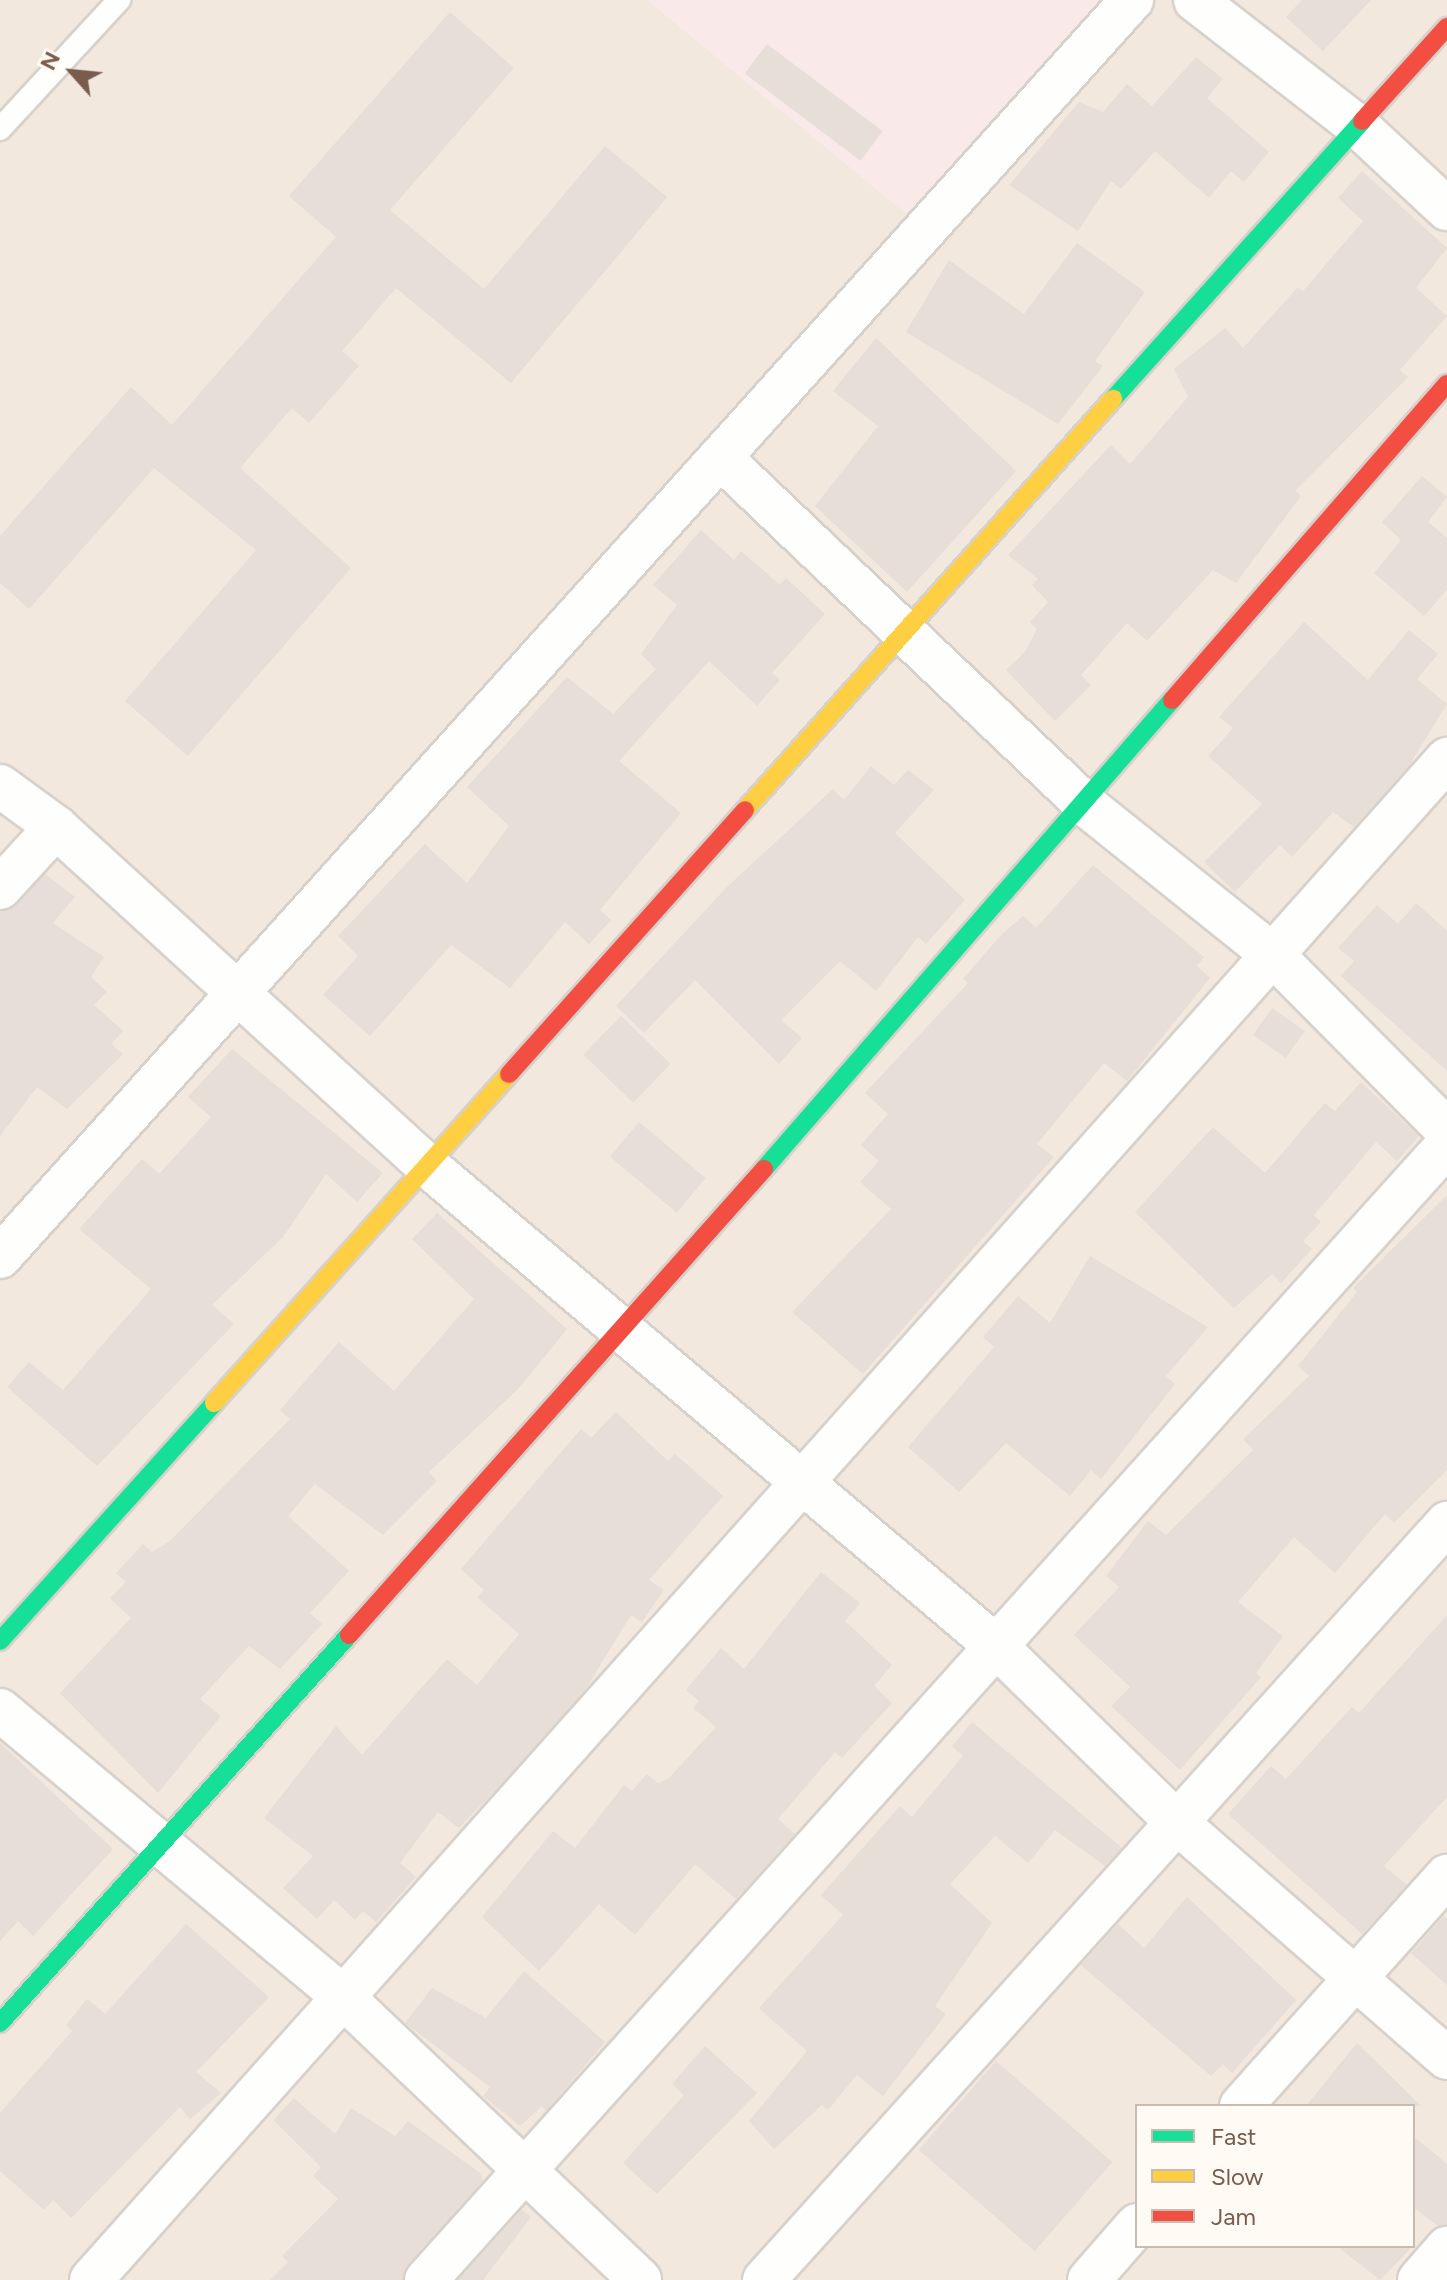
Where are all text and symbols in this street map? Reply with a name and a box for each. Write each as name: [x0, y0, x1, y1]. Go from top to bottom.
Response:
north arrow: [32, 32, 112, 112]
text: N: [34, 47, 66, 75]
legend: [1135, 2104, 1415, 2248]
text: Fast: [1211, 2122, 1256, 2151]
text: Slow: [1211, 2162, 1263, 2191]
text: Jam: [1211, 2202, 1256, 2231]

